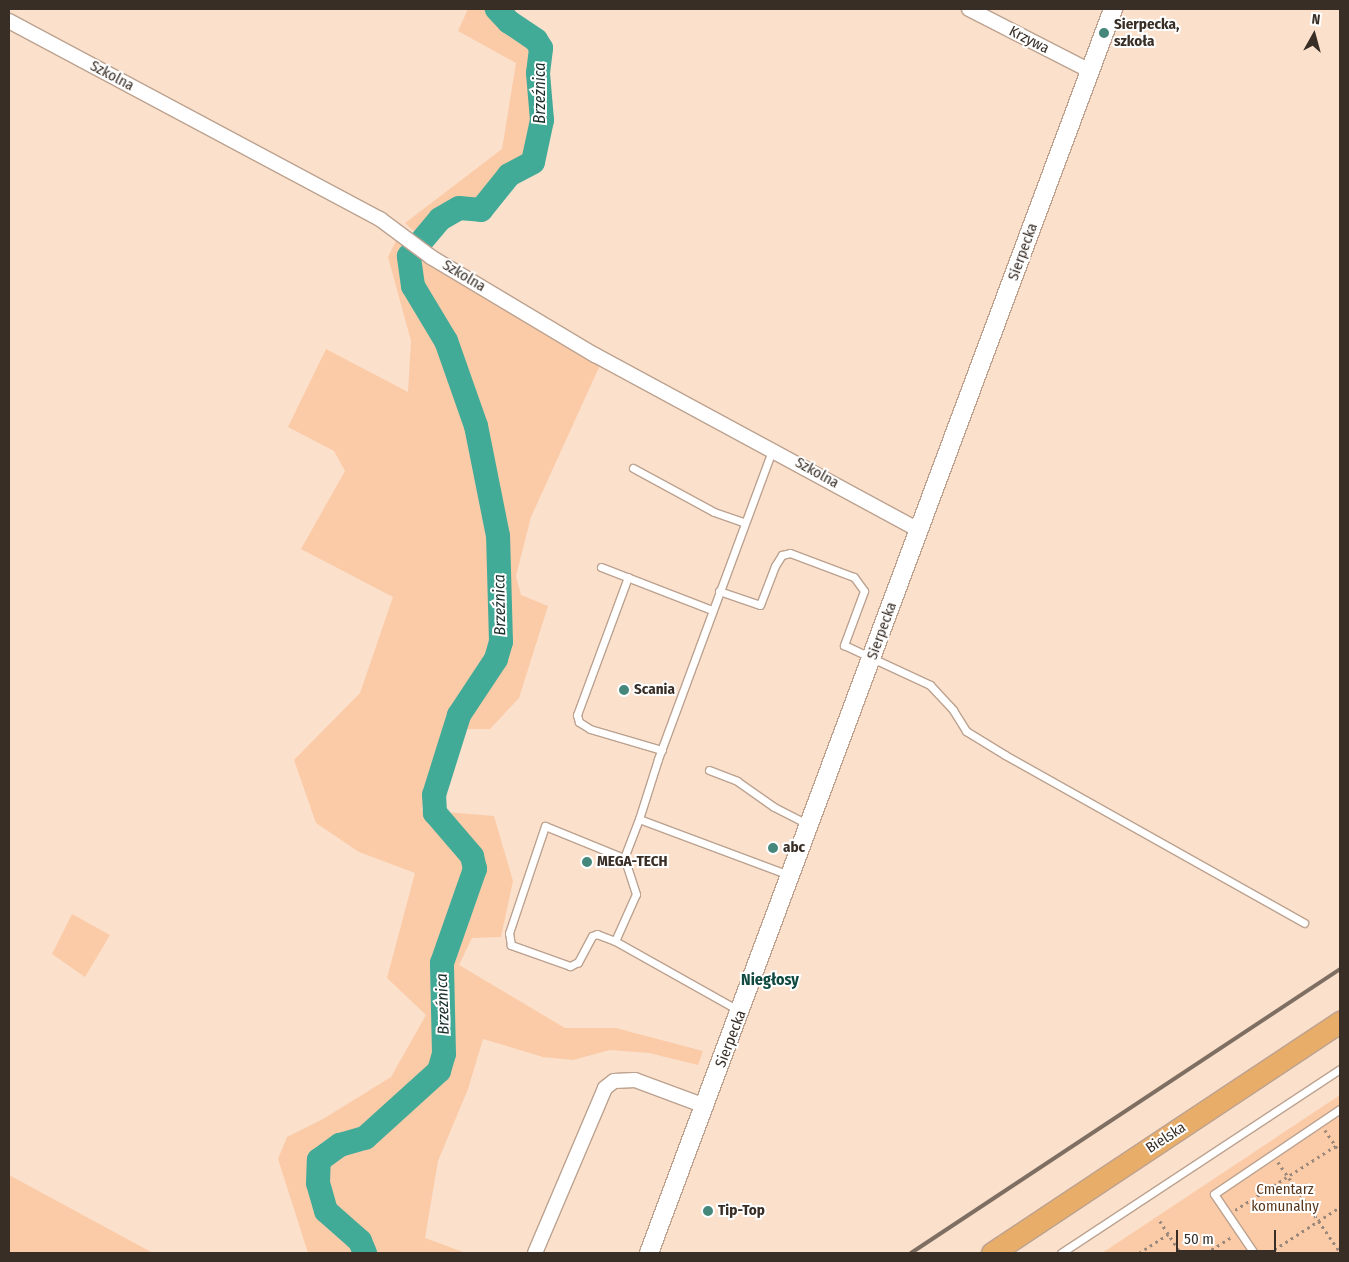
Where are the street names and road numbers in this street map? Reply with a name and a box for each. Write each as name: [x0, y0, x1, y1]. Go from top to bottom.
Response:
street label: Krzywa: [1006, 22, 1052, 58]
street label: Szkolna: [87, 57, 137, 95]
street label: Sierpecka: [1004, 221, 1042, 283]
street label: Szkolna: [439, 256, 489, 296]
street label: Szkolna: [792, 454, 842, 492]
street label: Sierpecka: [863, 600, 901, 662]
street label: Sierpecka: [712, 1008, 750, 1070]
street label: Bielska: [1143, 1119, 1189, 1157]

